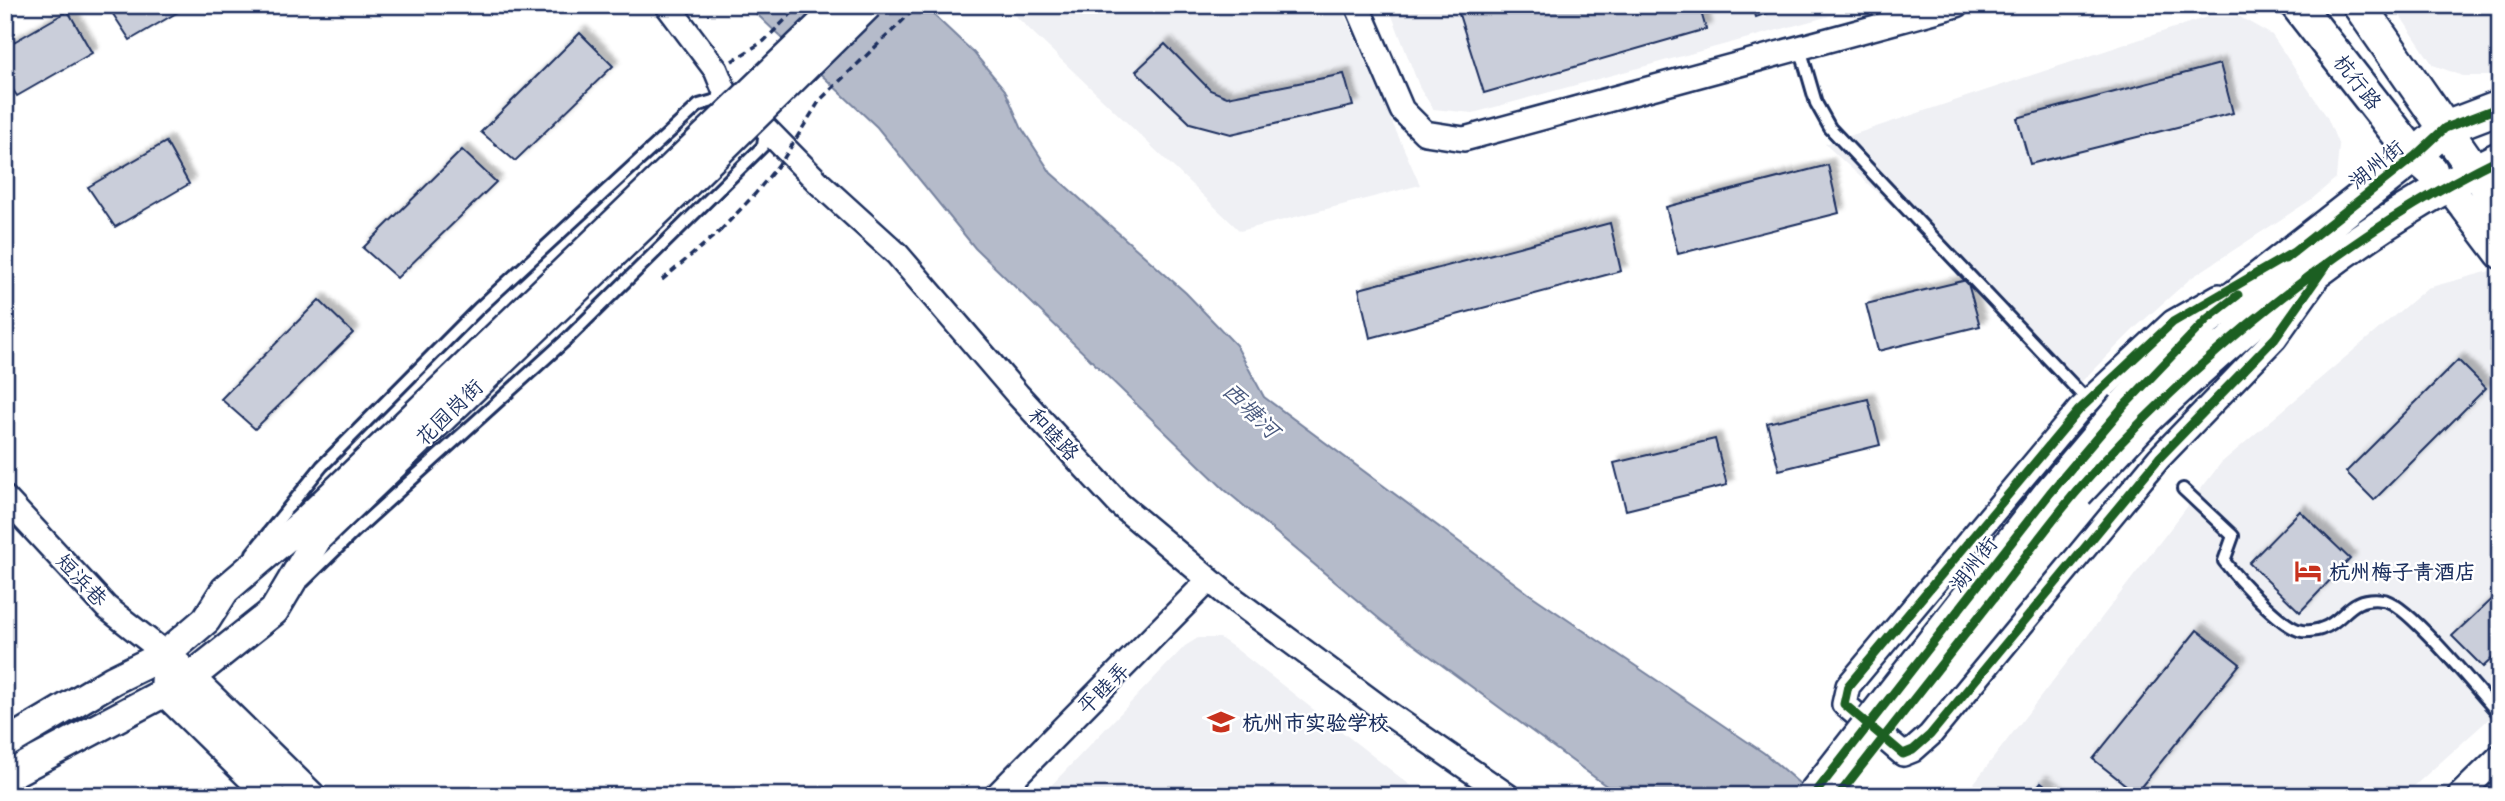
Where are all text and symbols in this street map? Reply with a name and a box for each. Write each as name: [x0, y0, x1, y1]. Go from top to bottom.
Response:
street label: 杭行路: [2329, 49, 2387, 115]
street label: 湖州街: [2344, 134, 2408, 194]
street label: 花园岗街: [410, 374, 488, 450]
water label: 西塘河: [1216, 376, 1288, 447]
street label: 和睦路: [1023, 402, 1085, 466]
street label: 湖州街: [1944, 531, 2002, 597]
street label: 短浜巷: [51, 548, 113, 612]
hotel icon: 杭州梅子青酒店: [2293, 556, 2323, 586]
place label: 杭州梅子青酒店: [2329, 559, 2476, 584]
street label: 平睦弄: [1072, 657, 1134, 719]
school or university icon: 杭州市实验学校: [1206, 707, 1236, 737]
place label: 杭州市实验学校: [1242, 710, 1389, 735]

